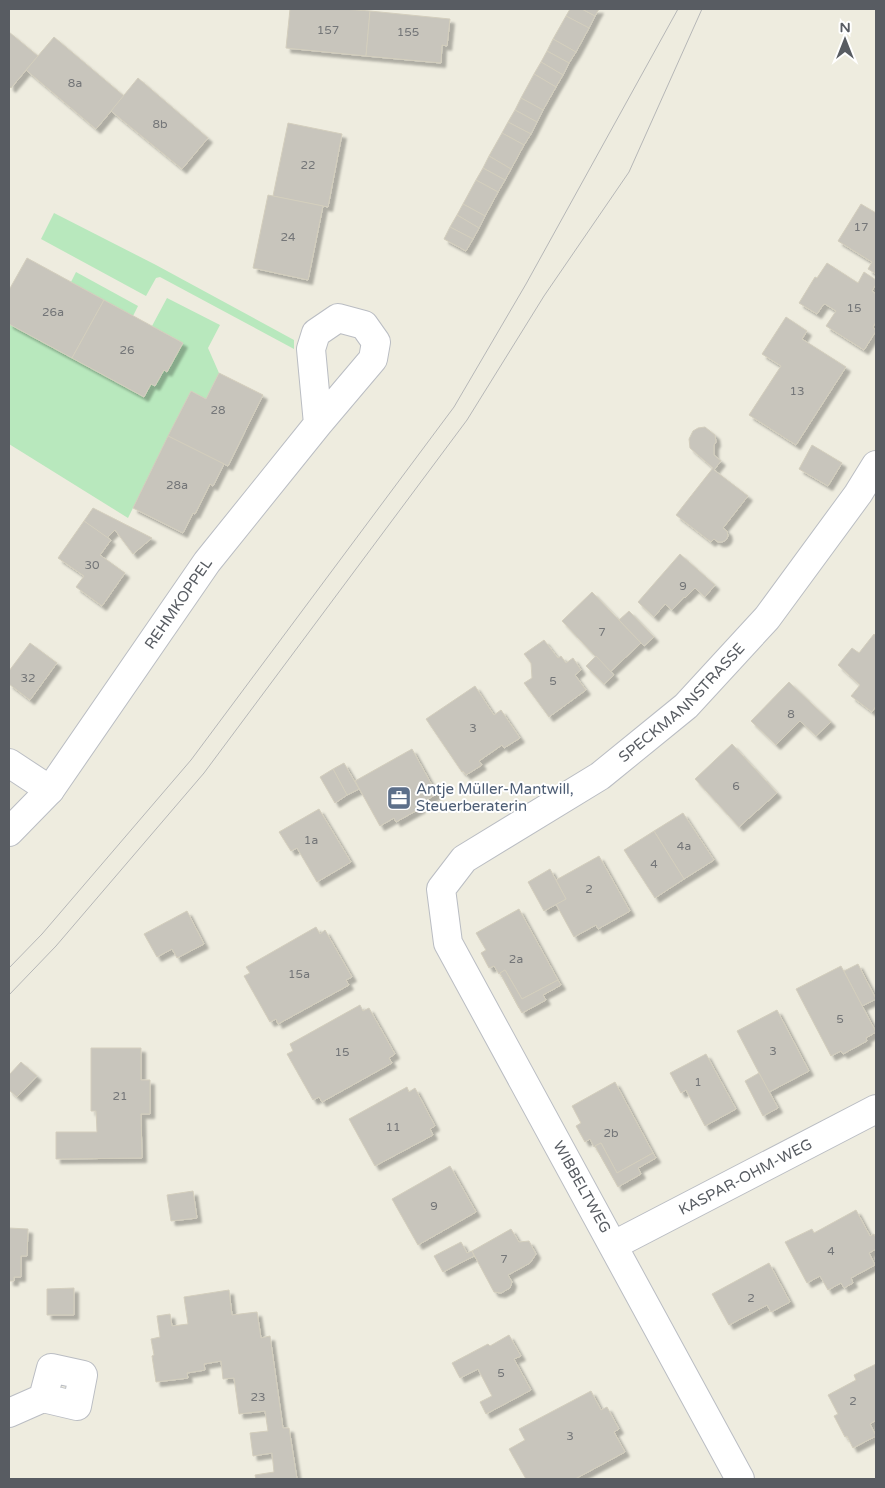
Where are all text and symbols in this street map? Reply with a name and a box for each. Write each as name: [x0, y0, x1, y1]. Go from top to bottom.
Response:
north arrow: [820, 15, 870, 65]
text: N: [839, 19, 851, 36]
house number: 157: [317, 23, 339, 37]
house number: 155: [397, 25, 419, 39]
house number: 8a: [68, 76, 82, 90]
house number: 8b: [152, 117, 168, 131]
house number: 22: [300, 158, 316, 172]
house number: 17: [853, 220, 869, 234]
house number: 24: [280, 230, 296, 244]
house number: 15: [846, 301, 862, 315]
house number: 26a: [42, 305, 64, 319]
house number: 26: [119, 343, 135, 357]
house number: 13: [789, 384, 805, 398]
house number: 28: [210, 403, 226, 417]
house number: 28a: [166, 478, 188, 492]
street label: REHMKOPPEL: [141, 554, 216, 652]
house number: 30: [84, 558, 100, 572]
house number: 9: [679, 579, 687, 593]
house number: 7: [598, 625, 606, 639]
street label: SPECKMANNSTRASSE: [615, 639, 749, 766]
house number: 32: [20, 671, 36, 685]
house number: 5: [549, 674, 557, 688]
house number: 8: [787, 707, 795, 721]
house number: 3: [469, 721, 477, 735]
house number: 6: [732, 779, 740, 793]
place label: Antje Müller-Mantwill, Steuerberaterin: [416, 780, 574, 815]
office icon: Antje Müller-Mantwill, Steuerberaterin: [386, 785, 412, 811]
house number: 1a: [304, 833, 318, 847]
house number: 4a: [677, 839, 691, 853]
house number: 4: [650, 857, 658, 871]
house number: 2: [585, 882, 593, 896]
house number: 2a: [509, 952, 523, 966]
house number: 15a: [288, 967, 310, 981]
house number: 5: [836, 1012, 844, 1026]
house number: 3: [769, 1044, 777, 1058]
house number: 15: [334, 1045, 350, 1059]
house number: 1: [694, 1075, 702, 1089]
house number: 21: [112, 1089, 128, 1103]
house number: 11: [385, 1120, 401, 1134]
house number: 2b: [603, 1126, 619, 1140]
street label: KASPAR-OHM-WEG: [676, 1135, 815, 1219]
street label: WIBBELTWEG: [549, 1138, 615, 1236]
house number: 9: [430, 1199, 438, 1213]
house number: 4: [827, 1244, 835, 1258]
house number: 7: [500, 1252, 508, 1266]
house number: 2: [747, 1291, 755, 1305]
house number: 5: [497, 1366, 505, 1380]
house number: 23: [250, 1390, 266, 1404]
house number: 2: [849, 1394, 857, 1408]
house number: 3: [566, 1429, 574, 1443]

